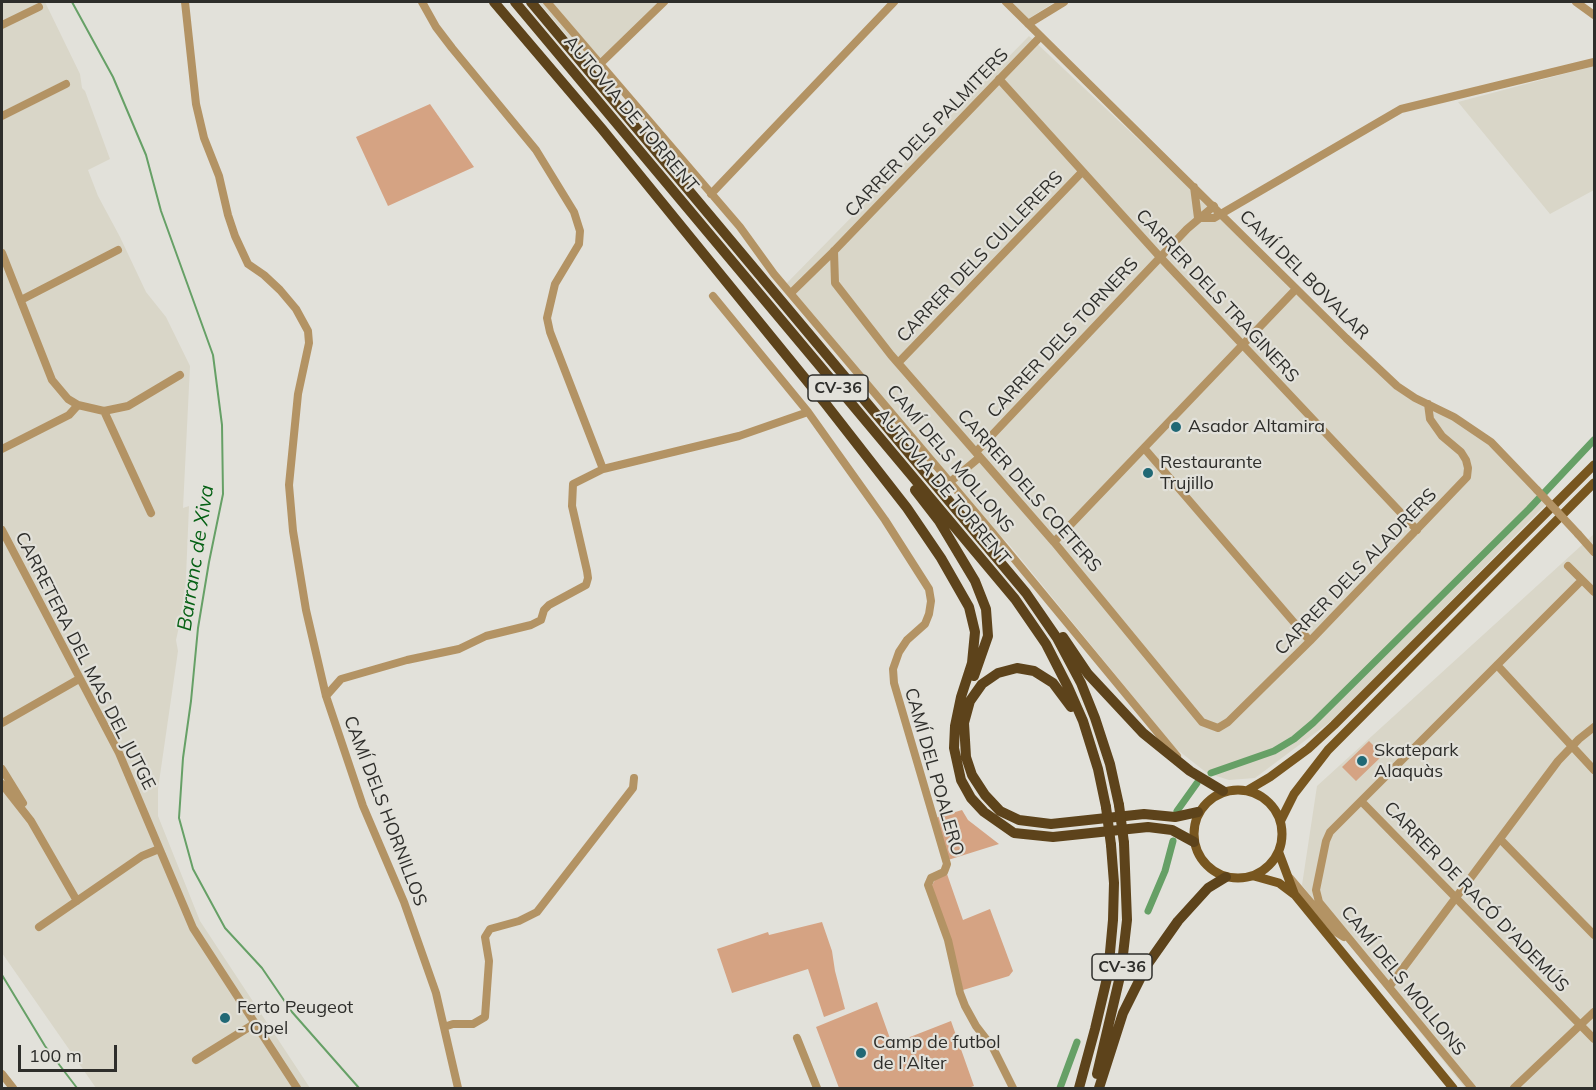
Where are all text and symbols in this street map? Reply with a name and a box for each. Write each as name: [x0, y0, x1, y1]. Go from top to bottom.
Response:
street label: AUTOVIA DE TORRENT: [559, 31, 703, 197]
street label: CARRER DELS PALMITERS: [841, 44, 1013, 222]
street label: CARRER DELS CULLERERS: [892, 167, 1068, 347]
street label: CARRER DELS TRAGINERS: [1131, 205, 1303, 387]
street label: CAMÍ DEL BOVALAR: [1235, 206, 1373, 344]
street label: CARRER DELS TORNERS: [983, 253, 1143, 423]
road number: CV-36: [808, 375, 868, 401]
street label: CAMÍ DELS MOLLONS: [882, 381, 1018, 537]
street label: AUTOVIA DE TORRENT: [871, 404, 1015, 570]
street label: CARRER DELS COETERS: [952, 405, 1106, 577]
place label: Asador Altamira: [1188, 416, 1325, 438]
marker: Asador Altamira: [1169, 420, 1183, 434]
place label: Restaurante Trujillo: [1160, 452, 1262, 494]
marker: Restaurante Trujillo: [1141, 466, 1155, 480]
water label: Barranc de Xiva: [173, 483, 219, 633]
street label: CARRER DELS ALADRERS: [1271, 484, 1441, 660]
street label: CARRETERA DEL MAS DEL JUTGE: [10, 528, 160, 794]
street label: CAMÍ DEL POALERO: [900, 686, 968, 858]
street label: CAMÍ DELS HORNILLOS: [339, 713, 431, 909]
place label: Skatepark Alaquàs: [1374, 740, 1459, 783]
marker: Skatepark Alaquàs: [1355, 754, 1369, 768]
street label: CARRER DE RACÓ D'ADEMÚS: [1379, 797, 1573, 997]
street label: CAMÍ DELS MOLLONS: [1336, 902, 1470, 1060]
road number: CV-36: [1092, 954, 1152, 980]
place label: Ferto Peugeot - Opel: [237, 997, 353, 1040]
marker: Ferto Peugeot - Opel: [218, 1011, 232, 1025]
place label: Camp de futbol de l'Alter: [873, 1032, 1001, 1074]
scale bar: [21, 1033, 120, 1071]
text: 100 m: [29, 1044, 82, 1067]
marker: Camp de futbol de l'Alter: [854, 1046, 868, 1060]

